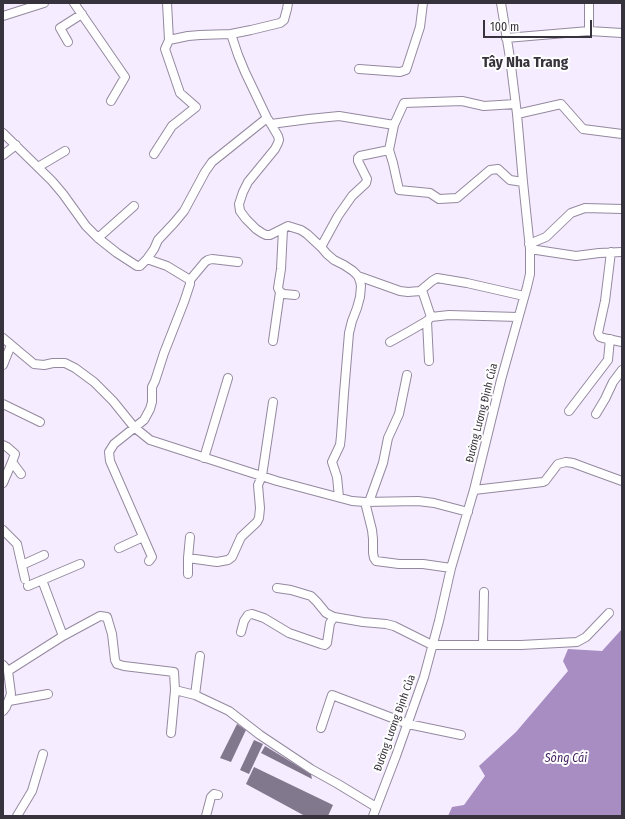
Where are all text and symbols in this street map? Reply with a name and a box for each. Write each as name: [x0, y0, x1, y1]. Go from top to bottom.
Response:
scale bar: [485, 12, 594, 38]
text: 100 m: [490, 20, 519, 34]
district label: Tây Nha Trang: [482, 54, 568, 72]
street label: Đường Lương Định Của: [463, 362, 501, 464]
street label: Đường Lương Định Của: [371, 673, 419, 773]
water label: Sông Cái: [545, 752, 587, 766]

